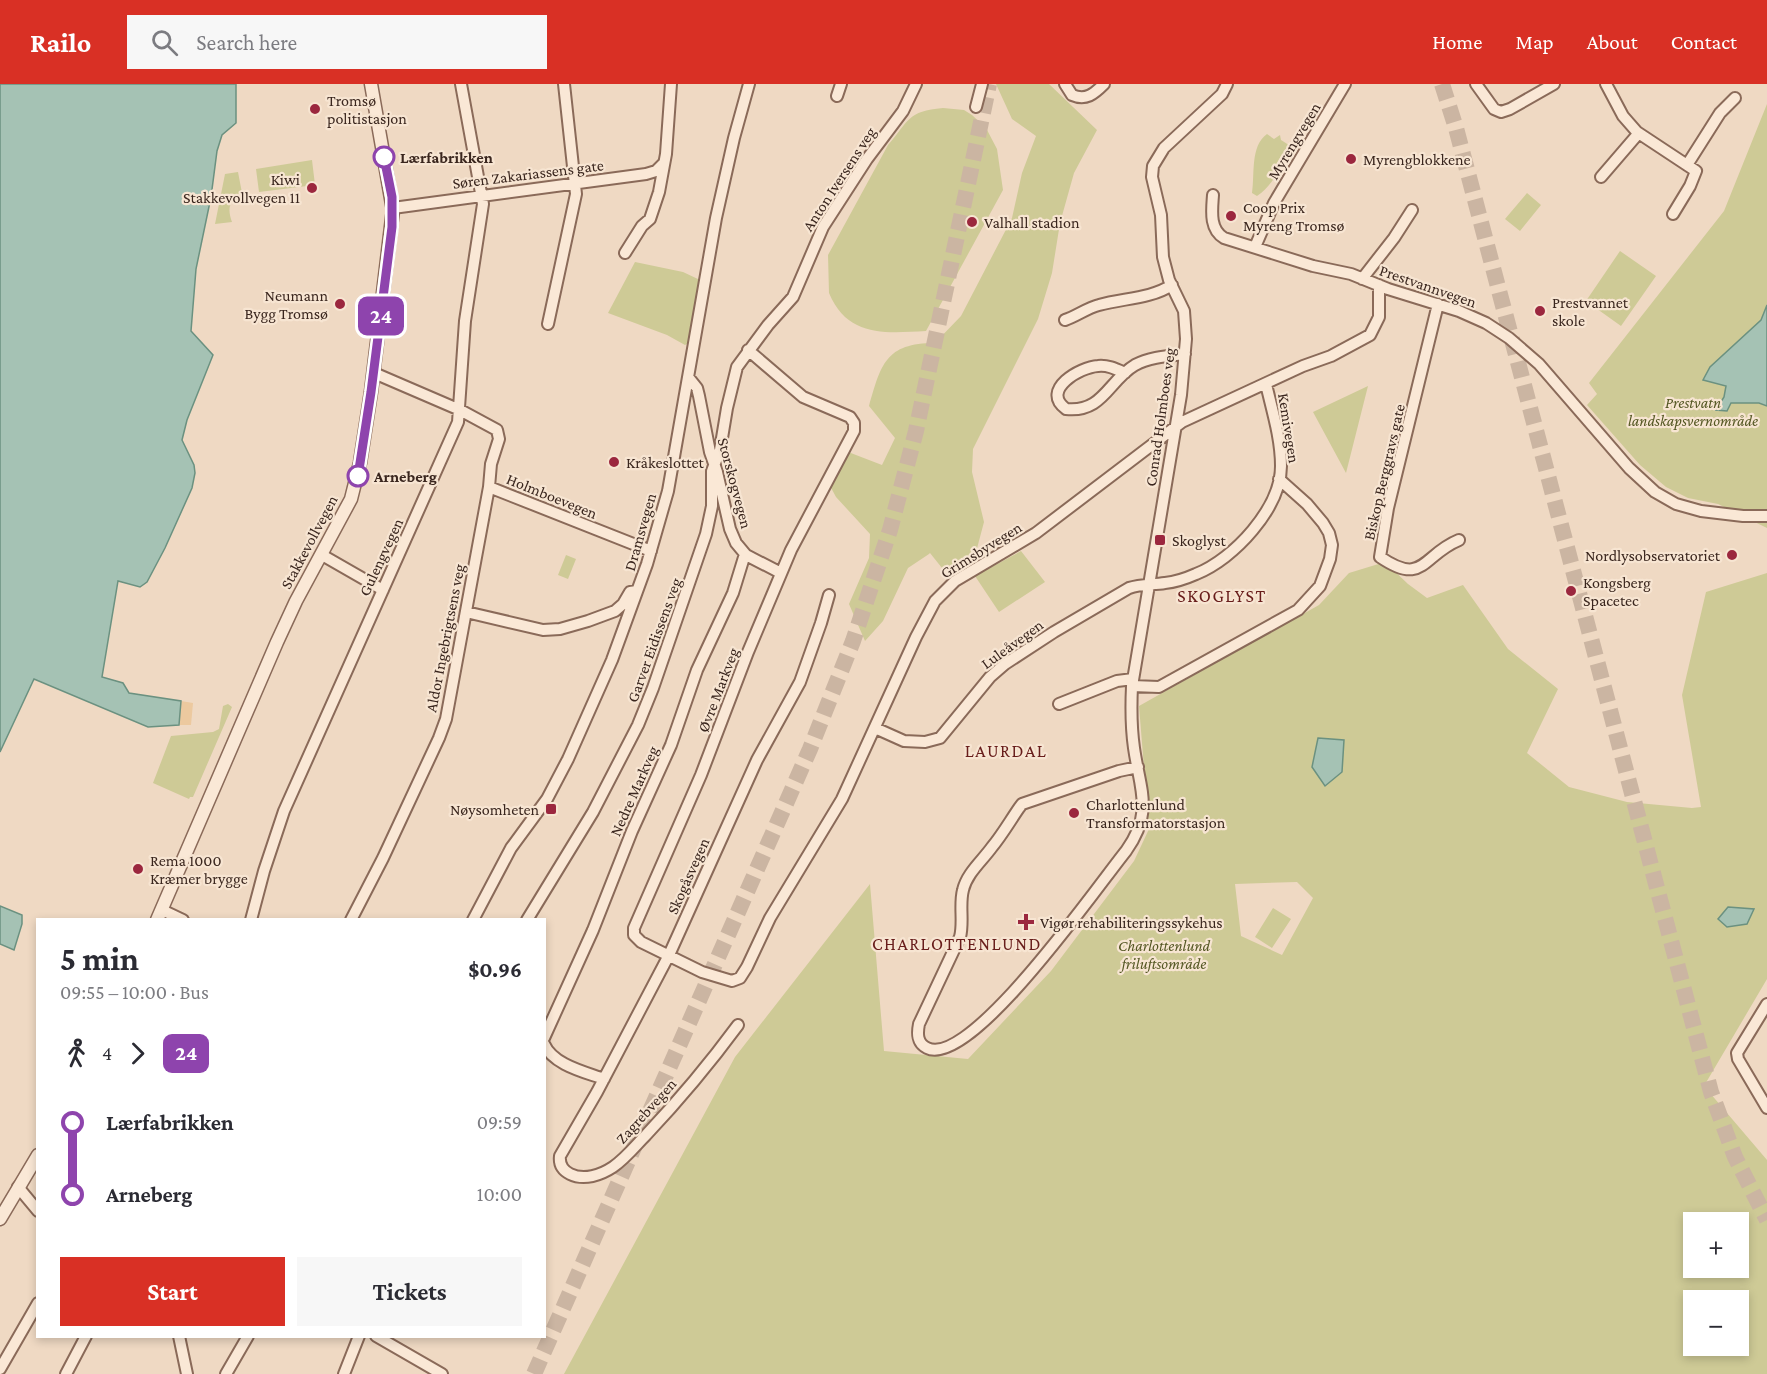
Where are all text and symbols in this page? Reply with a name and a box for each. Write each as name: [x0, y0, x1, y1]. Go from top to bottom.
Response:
search box: [127, 15, 547, 69]
icon: search: [148, 26, 181, 59]
text: Railo: [30, 27, 91, 58]
text: Search here: [196, 30, 297, 55]
text: Home: [1432, 30, 1482, 54]
text: Map: [1515, 30, 1554, 54]
text: About: [1587, 30, 1638, 54]
text: Contact: [1671, 30, 1737, 54]
place label: Tromsø politistasjon: [327, 92, 407, 128]
street label: Myrengvegen: [1264, 99, 1325, 183]
marker: Tromsø politistasjon: [308, 102, 322, 116]
street label: Anton Iversens veg: [799, 124, 880, 235]
marker: Lærfabrikken: [373, 146, 395, 168]
place label: Lærfabrikken: [400, 149, 493, 166]
place label: Myrengblokkene: [1363, 151, 1471, 169]
marker: Myrengblokkene: [1344, 152, 1358, 166]
street label: Søren Zakariassens gate: [451, 156, 605, 193]
place label: Kiwi Stakkevollvegen 11: [183, 171, 300, 207]
marker: Kiwi Stakkevollvegen 11: [305, 181, 319, 195]
place label: Coop Prix Myreng Tromsø: [1243, 199, 1345, 235]
marker: Coop Prix Myreng Tromsø: [1224, 209, 1238, 223]
place label: Valhall stadion: [984, 214, 1080, 231]
marker: Valhall stadion: [965, 215, 979, 229]
street label: Prestvannvegen: [1377, 261, 1479, 312]
place label: Neumann Bygg Tromsø: [244, 287, 328, 323]
place label: Prestvannet skole: [1552, 294, 1629, 329]
line badge: 24: [354, 296, 408, 336]
marker: Neumann Bygg Tromsø: [333, 297, 347, 311]
text: 24: [370, 304, 392, 328]
marker: Prestvannet skole: [1533, 304, 1547, 318]
street label: Conrad Holmboes veg: [1142, 346, 1179, 488]
street label: Kemivegen: [1274, 392, 1303, 465]
park label: Prestvatn landskapsvernområde: [1628, 394, 1758, 430]
street label: Biskop Berggravs gate: [1360, 402, 1409, 542]
street label: Storskogvegen: [714, 436, 755, 531]
place label: Kråkeslottet: [626, 454, 704, 471]
marker: Kråkeslottet: [607, 455, 621, 469]
marker: Arneberg: [347, 465, 369, 487]
place label: Arneberg: [373, 468, 437, 485]
street label: Holmboevegen: [504, 470, 600, 523]
street label: Dramsvegen: [621, 491, 660, 573]
street label: Stakkevollvegen: [277, 492, 342, 592]
street label: Gulengvegen: [356, 515, 407, 599]
street label: Grimsbyvegen: [937, 518, 1026, 583]
place label: Skoglyst: [1172, 532, 1226, 550]
marker: Skoglyst: [1153, 533, 1167, 547]
place label: Nordlysobservatoriet: [1585, 547, 1721, 565]
marker: Nordlysobservatoriet: [1725, 548, 1739, 562]
street label: Aldor Ingebrigtsens veg: [422, 562, 469, 714]
place label: Kongsberg Spacetec: [1583, 574, 1651, 610]
street label: Garver Eidissens veg: [624, 575, 685, 705]
marker: Kongsberg Spacetec: [1564, 584, 1578, 598]
district label: SKOGLYST: [1177, 586, 1267, 606]
street label: Luleåvegen: [978, 616, 1047, 673]
street label: Øvre Markveg: [694, 645, 743, 735]
district label: LAURDAL: [965, 741, 1047, 761]
street label: Nedre Markveg: [607, 743, 662, 839]
place label: Charlottenlund Transformatorstasjon: [1086, 796, 1226, 832]
place label: Nøysomheten: [450, 801, 539, 819]
marker: Nøysomheten: [544, 802, 558, 816]
marker: Charlottenlund Transformatorstasjon: [1067, 806, 1081, 820]
street label: Skogåsvegen: [664, 835, 713, 917]
place label: Rema 1000 Kræmer brygge: [150, 852, 248, 888]
marker: Rema 1000 Kræmer brygge: [131, 862, 145, 876]
marker: Vigør rehabiliteringssykehus: [1017, 913, 1035, 931]
place label: Vigør rehabiliteringssykehus: [1040, 914, 1223, 932]
district label: CHARLOTTENLUND: [872, 934, 1042, 954]
park label: Charlottenlund friluftsområde: [1118, 937, 1210, 973]
text: 5 min: [60, 940, 139, 977]
text: $0.96: [468, 957, 522, 982]
text: 09:55 – 10:00 · Bus: [60, 981, 209, 1003]
icon: walk: [60, 1037, 93, 1070]
icon: forward: [121, 1037, 154, 1070]
text: 24: [175, 1041, 197, 1065]
text: 4: [102, 1042, 112, 1064]
street label: Zagrebvegen: [612, 1075, 681, 1148]
text: Lærfabrikken: [106, 1110, 234, 1135]
text: 09:59: [477, 1111, 522, 1133]
text: Arneberg: [106, 1182, 192, 1207]
text: 10:00: [477, 1183, 522, 1205]
map controls: [1683, 1212, 1749, 1356]
button: +: [1683, 1212, 1749, 1278]
button: Start: [60, 1257, 285, 1326]
button: Tickets: [297, 1257, 522, 1326]
button: −: [1683, 1290, 1749, 1356]

